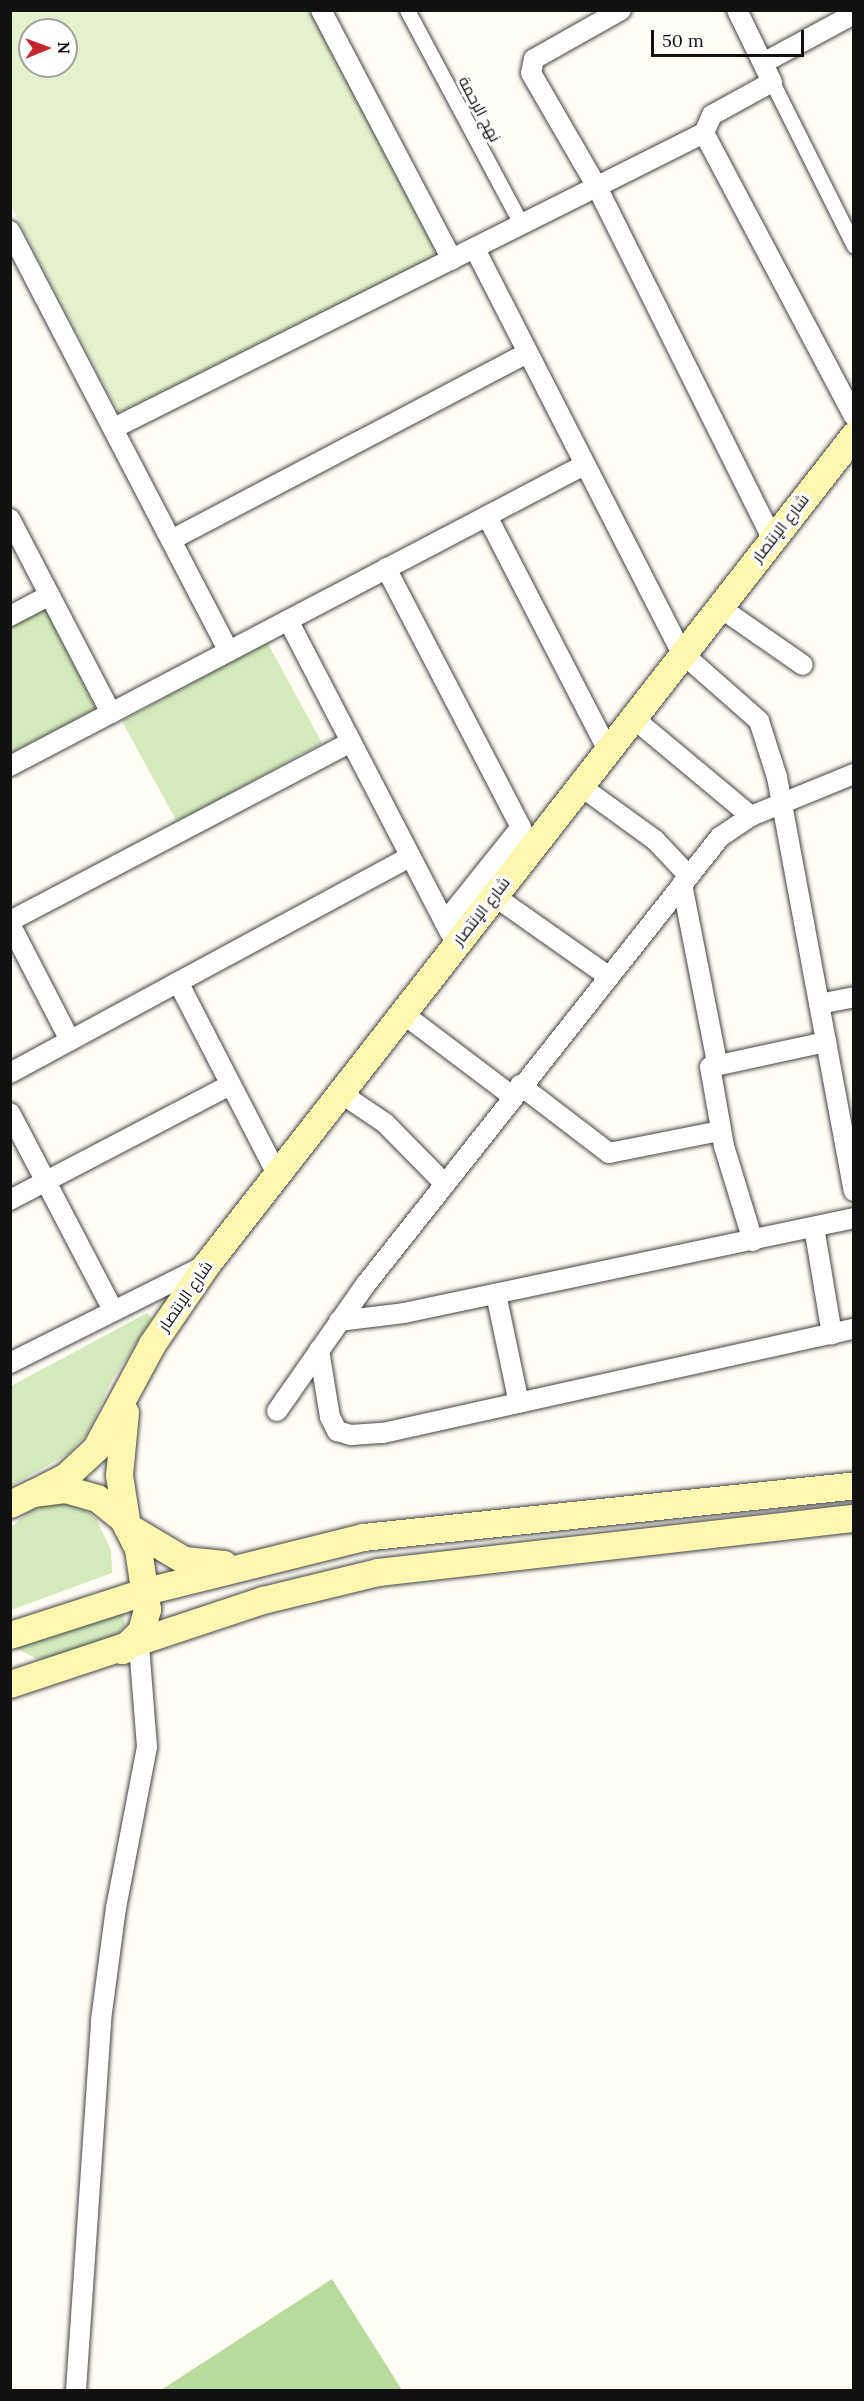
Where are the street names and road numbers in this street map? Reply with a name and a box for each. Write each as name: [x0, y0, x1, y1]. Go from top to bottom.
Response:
street label: نهج الرحمة: [455, 73, 505, 145]
street label: شارع الإنتصار: [747, 490, 813, 566]
street label: شارع الإنتصار: [448, 873, 514, 949]
street label: شارع الإنتصار: [154, 1257, 216, 1335]

